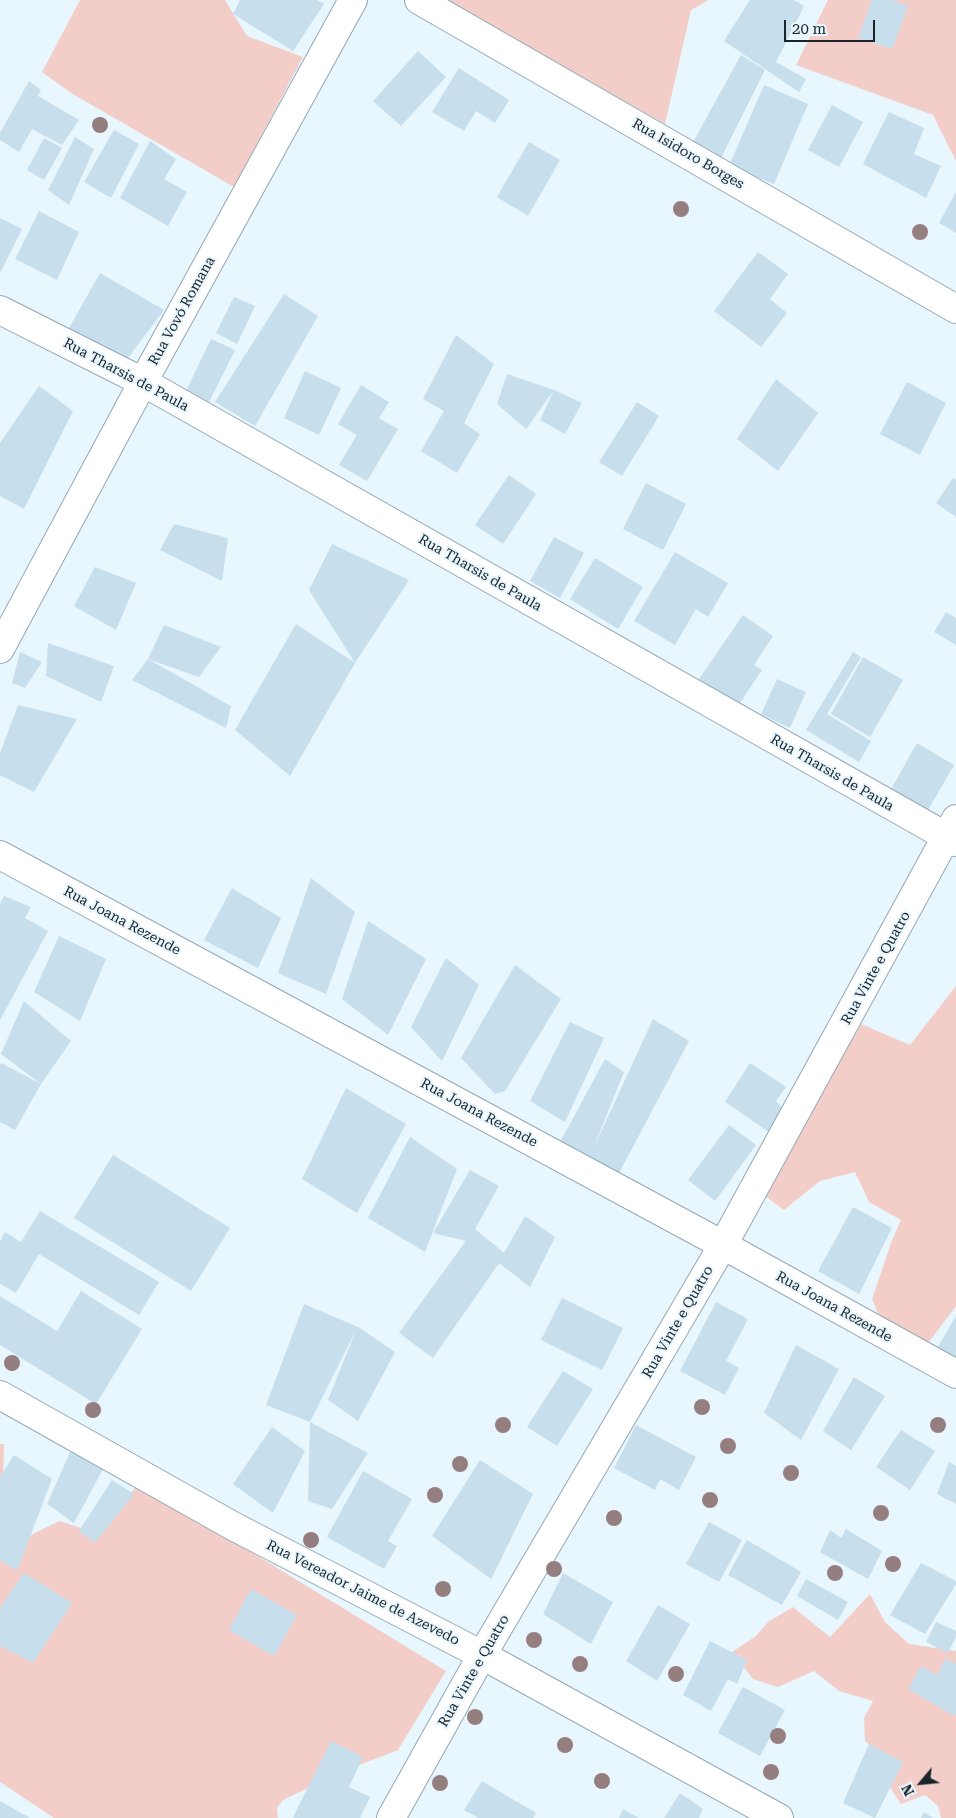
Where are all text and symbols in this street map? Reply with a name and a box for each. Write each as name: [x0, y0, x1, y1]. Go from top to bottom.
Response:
scale bar: [786, 10, 877, 42]
text: 20 m: [792, 20, 826, 38]
street label: Rua Isidoro Borges: [629, 115, 747, 193]
street label: Rua Vovó Romana: [145, 254, 219, 368]
street label: Rua Tharsis de Paula: [60, 335, 192, 415]
street label: Rua Tharsis de Paula: [415, 531, 545, 615]
street label: Rua Tharsis de Paula: [767, 731, 897, 815]
street label: Rua Joana Rezende: [61, 883, 183, 959]
street label: Rua Vinte e Quatro: [838, 908, 914, 1028]
street label: Rua Joana Rezende: [418, 1075, 540, 1151]
street label: Rua Vinte e Quatro: [639, 1263, 717, 1381]
street label: Rua Joana Rezende: [773, 1268, 895, 1346]
street label: Rua Vereador Jaime de Azevedo: [264, 1537, 462, 1649]
street label: Rua Vinte e Quatro: [435, 1612, 513, 1730]
north arrow: [896, 1758, 946, 1808]
text: N: [898, 1782, 917, 1799]

